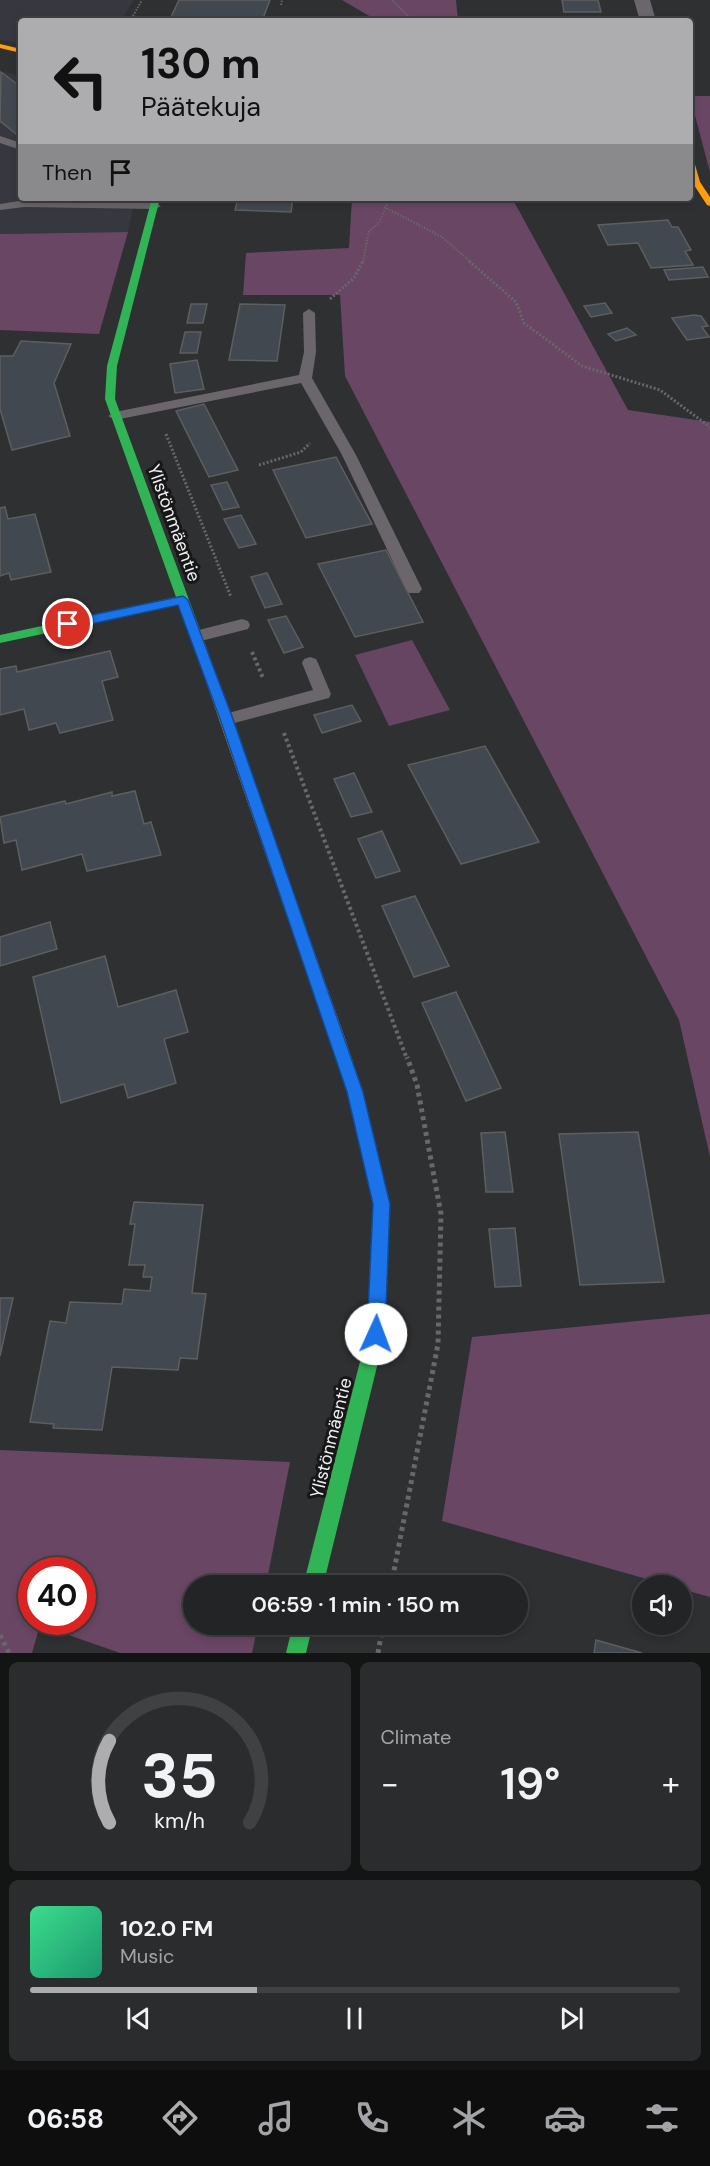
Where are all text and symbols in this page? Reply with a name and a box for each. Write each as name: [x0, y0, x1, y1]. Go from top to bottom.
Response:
text: 130 m: [141, 36, 261, 91]
icon: left: [42, 42, 120, 120]
text: Päätekuja: [141, 89, 261, 124]
icon: arrive: [104, 156, 137, 189]
text: Then: [42, 158, 92, 187]
street label: Ylistönmäentie: [142, 461, 206, 585]
pin: [42, 598, 93, 649]
icon: arrive: [51, 607, 84, 640]
position arrow: [344, 1302, 408, 1366]
street label: Ylistönmäentie: [304, 1375, 358, 1501]
speed limit sign: 40: [18, 1557, 96, 1635]
map controls: [632, 1575, 692, 1635]
button: sound: [632, 1575, 692, 1635]
text: 06:59 · 1 min · 150 m: [251, 1590, 460, 1619]
text: Climate: [381, 1724, 451, 1750]
text: 35: [142, 1735, 218, 1816]
text: 19°: [500, 1754, 560, 1813]
text: −: [381, 1762, 399, 1805]
text: +: [662, 1762, 680, 1805]
text: km/h: [154, 1808, 205, 1836]
text: 102.0 FM: [120, 1914, 213, 1943]
text: Music: [120, 1943, 175, 1969]
icon: previous: [122, 2002, 155, 2035]
icon: pause: [338, 2002, 371, 2035]
icon: next: [555, 2002, 588, 2035]
icon: directions: [159, 2097, 201, 2139]
icon: music: [255, 2097, 297, 2139]
icon: phone: [351, 2097, 393, 2139]
icon: climate: [448, 2097, 490, 2139]
icon: car: [544, 2097, 586, 2139]
icon: filters: [641, 2097, 683, 2139]
text: 06:58: [27, 2101, 104, 2136]

